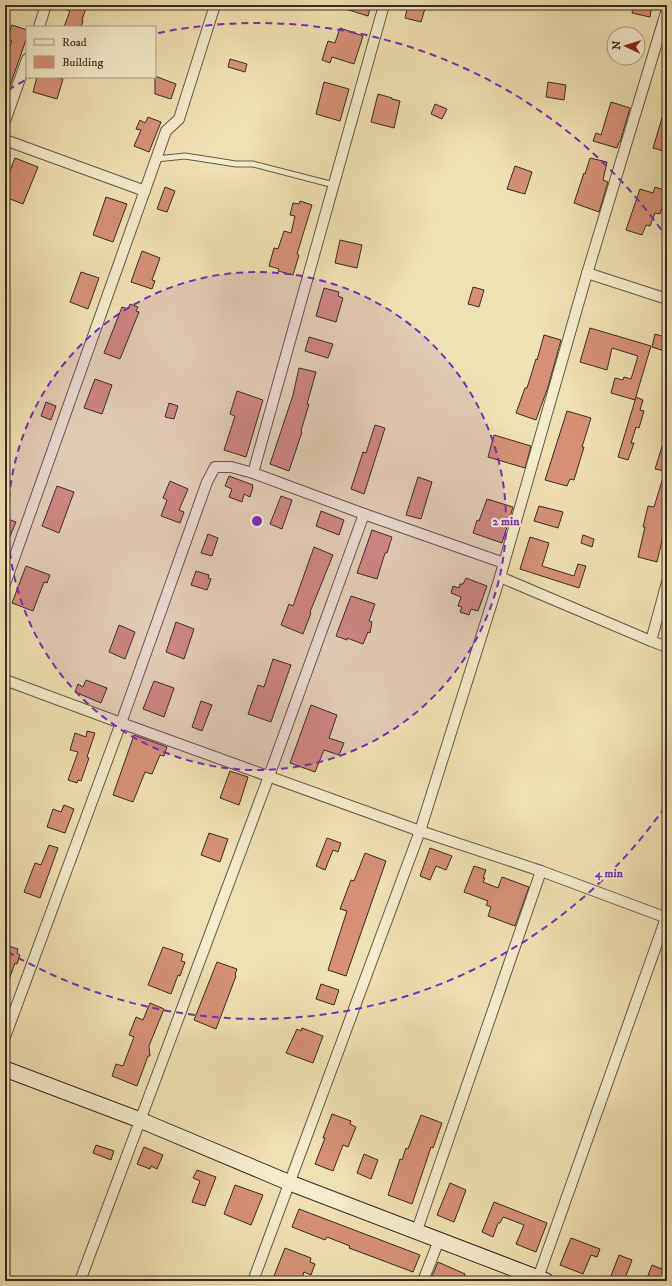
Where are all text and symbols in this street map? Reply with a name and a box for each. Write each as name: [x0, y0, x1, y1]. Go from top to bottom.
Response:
legend: [26, 26, 156, 78]
north arrow: [606, 26, 646, 66]
text: Road: [62, 35, 87, 50]
text: N: [610, 40, 624, 50]
text: Building: [62, 55, 103, 70]
centre of rings: [250, 514, 264, 528]
text: 2 min: [493, 514, 520, 529]
text: 4 min: [594, 866, 624, 881]

